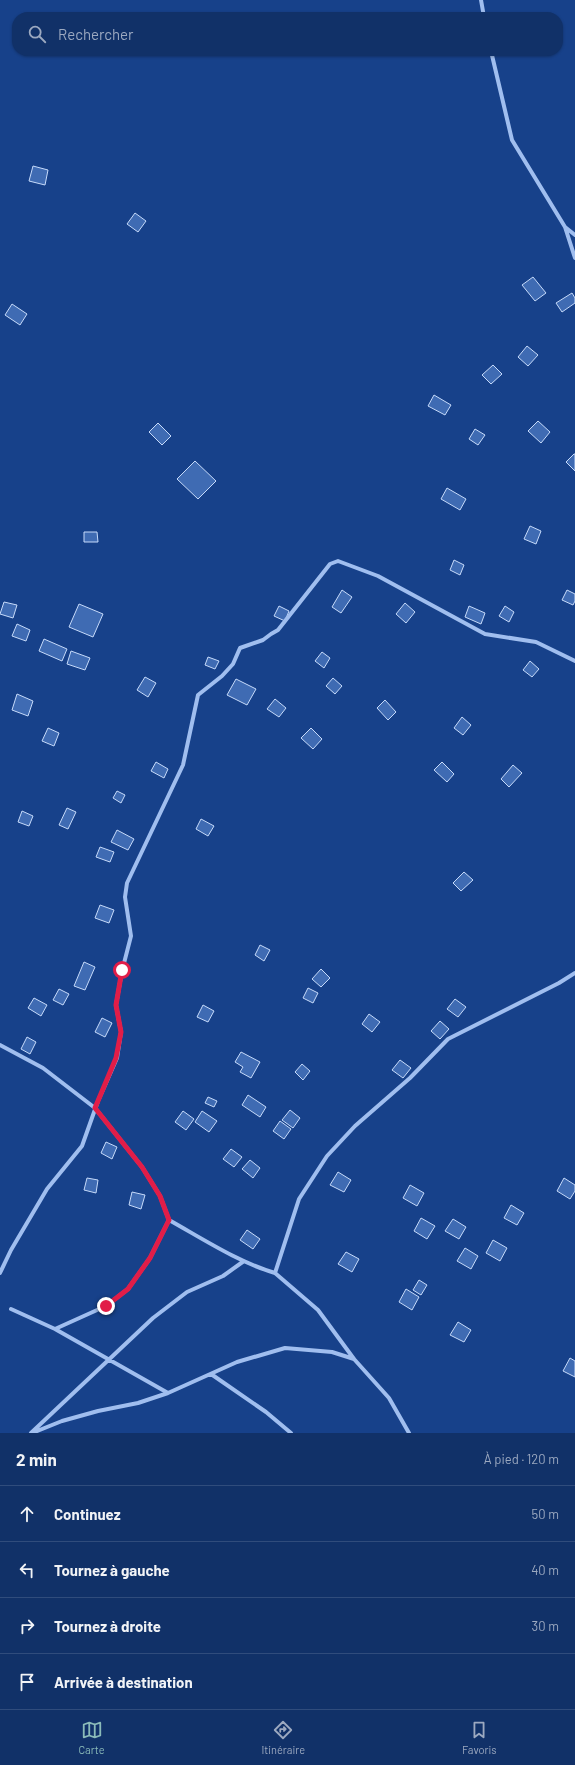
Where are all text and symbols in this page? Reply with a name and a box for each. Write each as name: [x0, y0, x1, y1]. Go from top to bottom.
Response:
search box: [12, 12, 563, 56]
icon: search: [26, 23, 48, 45]
text: Rechercher: [58, 25, 134, 43]
route start: [113, 961, 131, 979]
route end: [97, 1297, 115, 1315]
text: 2 min: [16, 1449, 57, 1469]
text: À pied · 120 m: [484, 1451, 559, 1467]
icon: ahead: [16, 1503, 38, 1525]
text: Continuez: [54, 1505, 121, 1523]
text: 50 m: [532, 1506, 559, 1522]
icon: left: [16, 1559, 38, 1581]
text: Tournez à gauche: [54, 1561, 170, 1579]
text: 40 m: [531, 1562, 559, 1578]
icon: right: [16, 1615, 38, 1637]
text: Tournez à droite: [54, 1617, 161, 1635]
text: 30 m: [532, 1618, 559, 1634]
icon: arrive: [16, 1671, 38, 1693]
text: Arrivée à destination: [54, 1673, 193, 1691]
tab: Carte: [78, 1719, 105, 1756]
tab: Itinéraire: [261, 1719, 305, 1756]
tab: Favoris: [462, 1719, 497, 1756]

